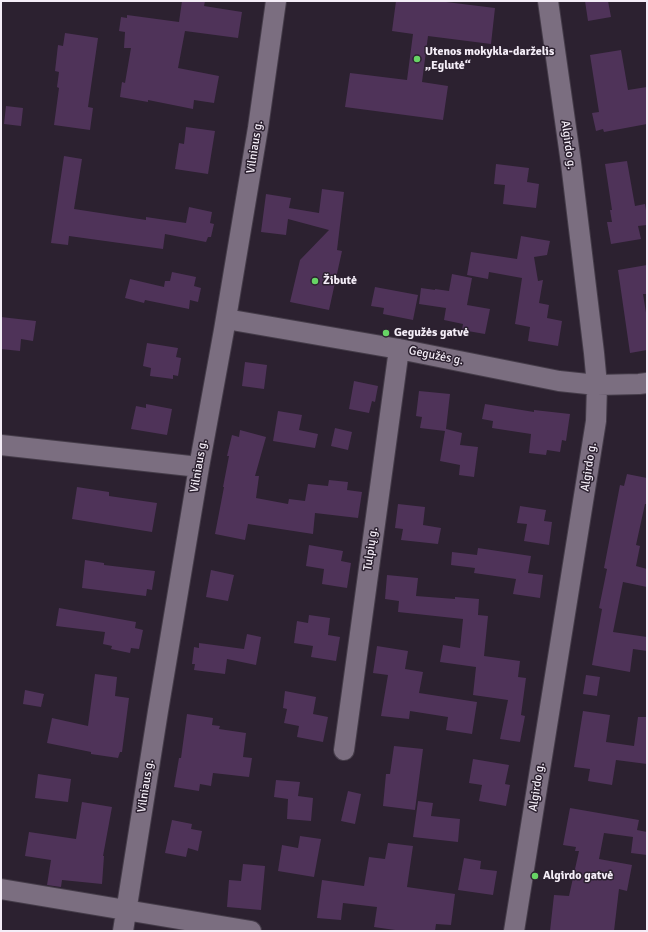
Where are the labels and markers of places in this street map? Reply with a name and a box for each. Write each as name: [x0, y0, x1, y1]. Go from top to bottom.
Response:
place label: Utenos mokykla-darželis „Eglutė“: [425, 45, 554, 73]
marker: Utenos mokykla-darželis „Eglutė“: [412, 54, 422, 64]
place label: Žibutė: [323, 274, 357, 288]
marker: Žibutė: [310, 276, 320, 286]
place label: Gegužės gatvė: [394, 326, 469, 340]
marker: Gegužės gatvė: [381, 328, 391, 338]
place label: Algirdo gatvė: [543, 869, 613, 883]
marker: Algirdo gatvė: [530, 871, 540, 881]

